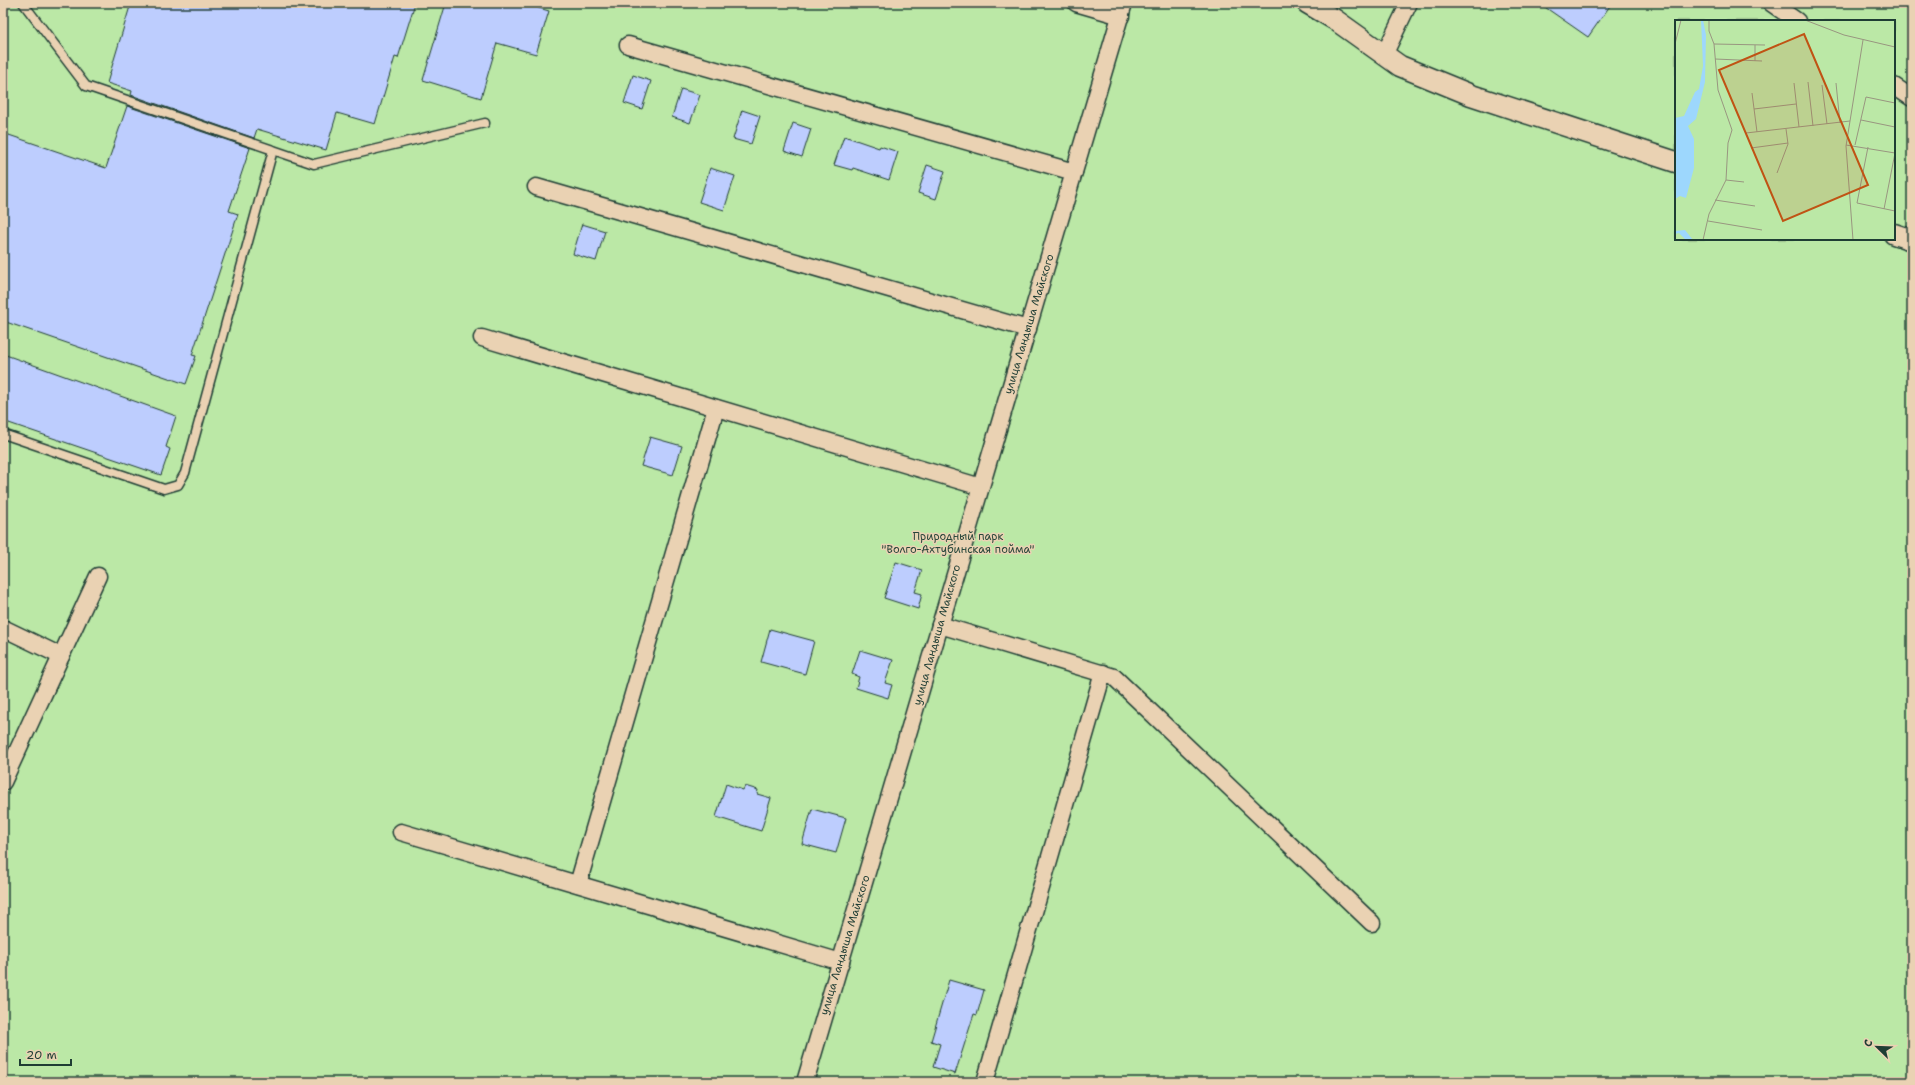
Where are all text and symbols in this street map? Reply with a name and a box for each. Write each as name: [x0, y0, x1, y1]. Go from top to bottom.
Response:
inset map: [1675, 20, 1895, 240]
street label: улица Ландыша Майского: [1001, 252, 1058, 396]
park label: Природный парк "Волго-Ахтубинская пойма": [882, 529, 1035, 557]
street label: улица Ландыша Майского: [910, 563, 964, 707]
street label: улица Ландыша Майского: [817, 873, 874, 1017]
north arrow: [1857, 1027, 1897, 1067]
text: С: [1860, 1037, 1877, 1049]
scale bar: [20, 1041, 71, 1067]
text: 20 m: [26, 1047, 57, 1063]

